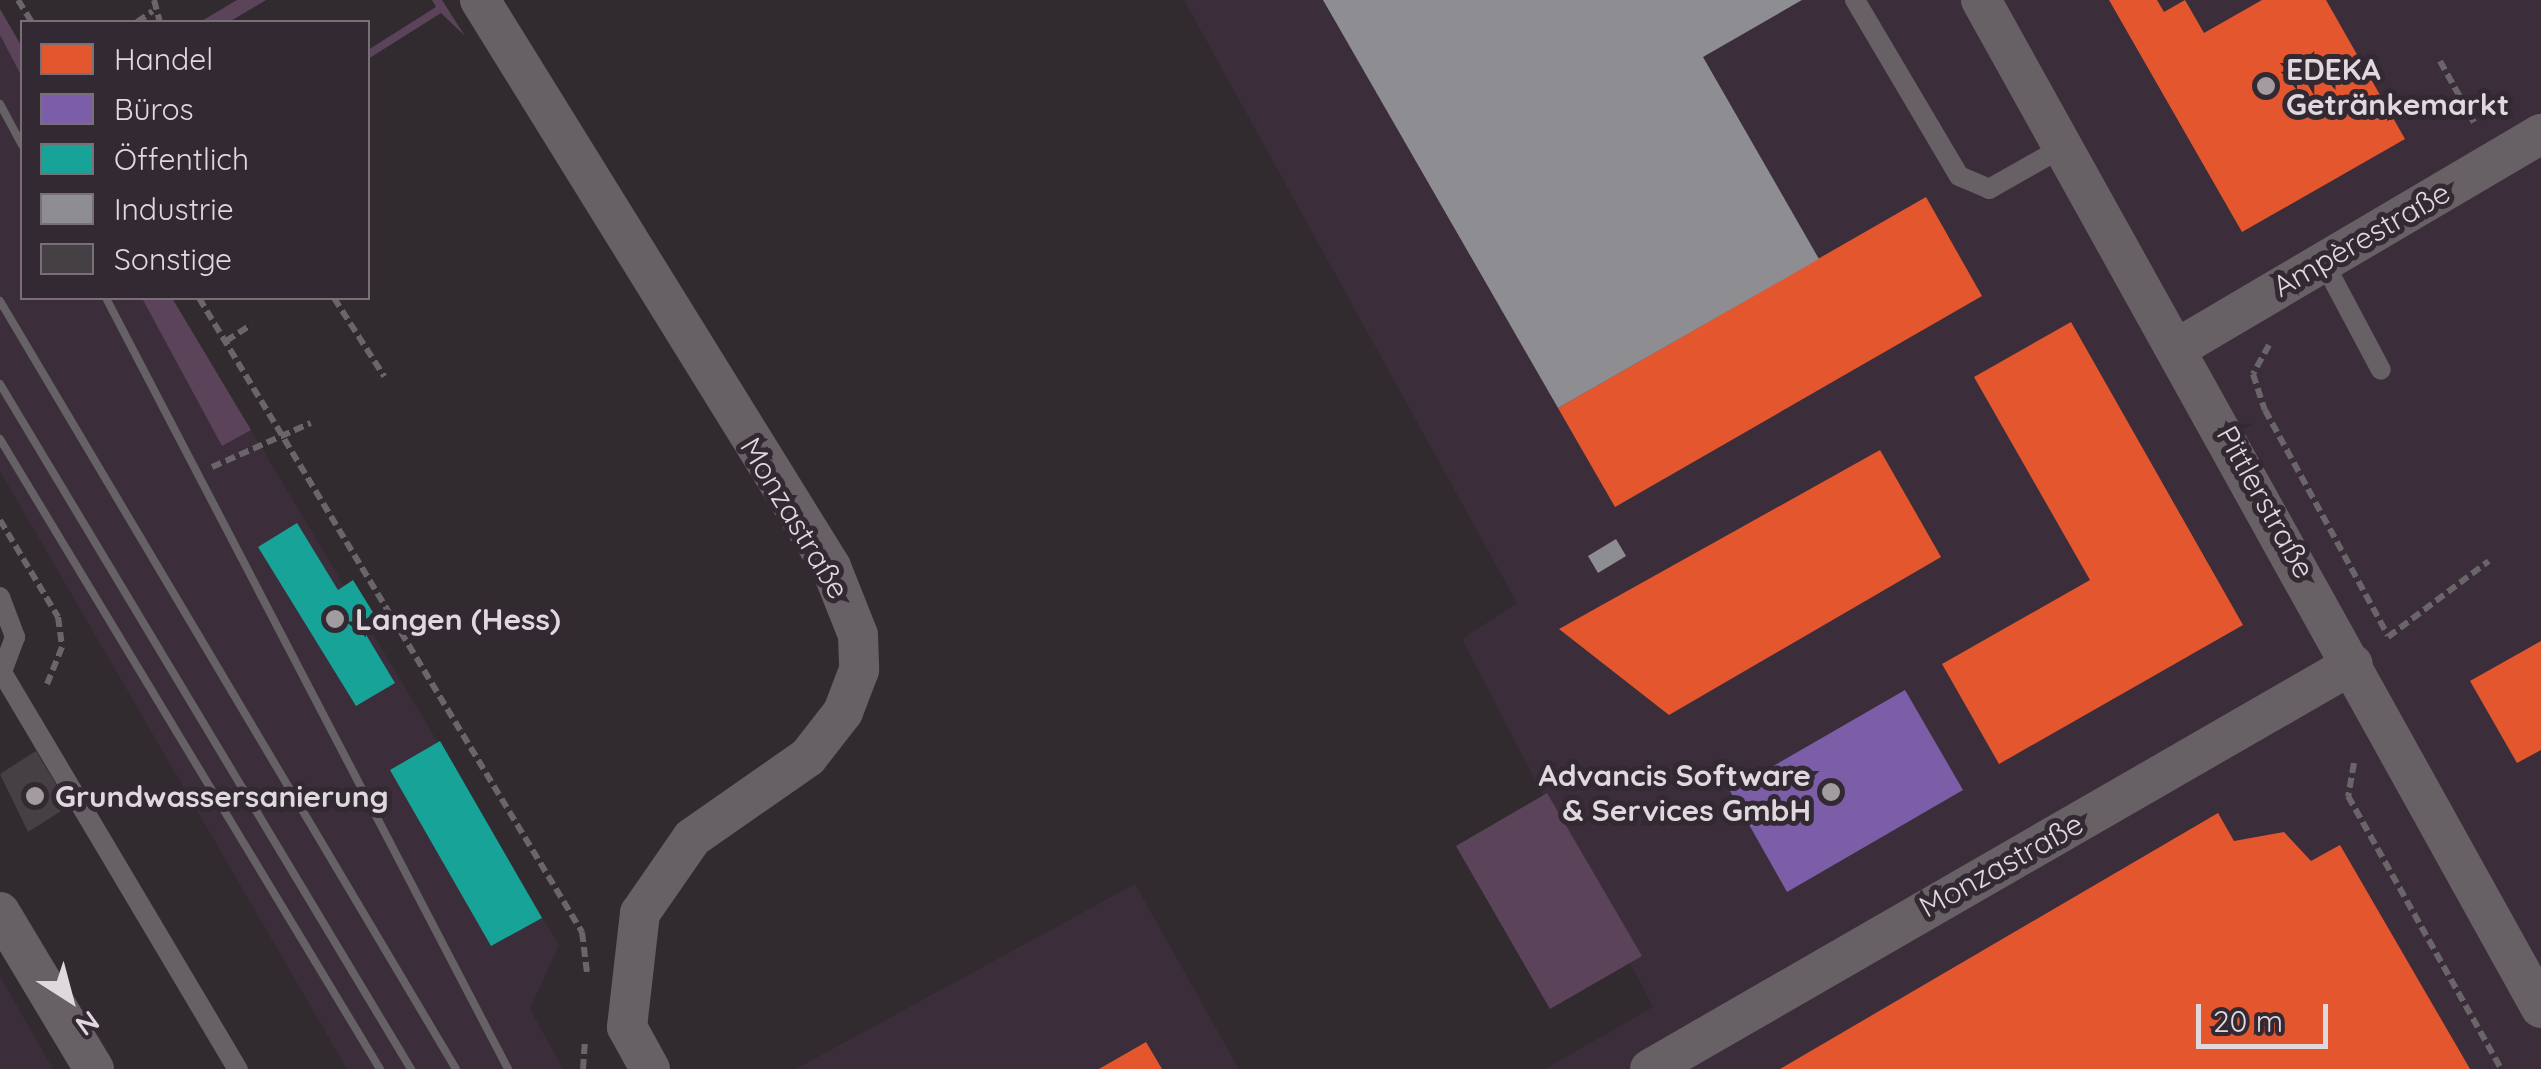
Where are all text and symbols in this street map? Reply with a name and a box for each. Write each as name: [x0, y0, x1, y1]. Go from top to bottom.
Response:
legend: [20, 20, 370, 300]
text: Handel: [114, 40, 213, 78]
place label: EDEKA Getränkemarkt: [2286, 51, 2509, 122]
marker: EDEKA Getränkemarkt: [2255, 75, 2277, 97]
text: Büros: [114, 90, 194, 128]
text: Öffentlich: [114, 140, 249, 178]
street label: Ampèrestraße: [2266, 174, 2456, 304]
text: Industrie: [114, 190, 234, 228]
text: Sonstige: [114, 240, 232, 278]
street label: Pittlerstraße: [2209, 420, 2323, 584]
street label: Monzastraße: [733, 431, 857, 605]
place label: Langen (Hess): [355, 601, 561, 637]
marker: Langen (Hess): [324, 608, 346, 630]
place label: Advancis Software & Services GmbH: [1539, 757, 1811, 828]
place label: Grundwassersanierung: [55, 778, 389, 814]
marker: Advancis Software & Services GmbH: [1820, 781, 1842, 803]
marker: Grundwassersanierung: [24, 785, 46, 807]
street label: Monzastraße: [1913, 805, 2089, 925]
north arrow: [20, 949, 120, 1049]
scale bar: [2201, 984, 2334, 1046]
text: 20 m: [2213, 1002, 2283, 1040]
text: N: [69, 1003, 107, 1044]

